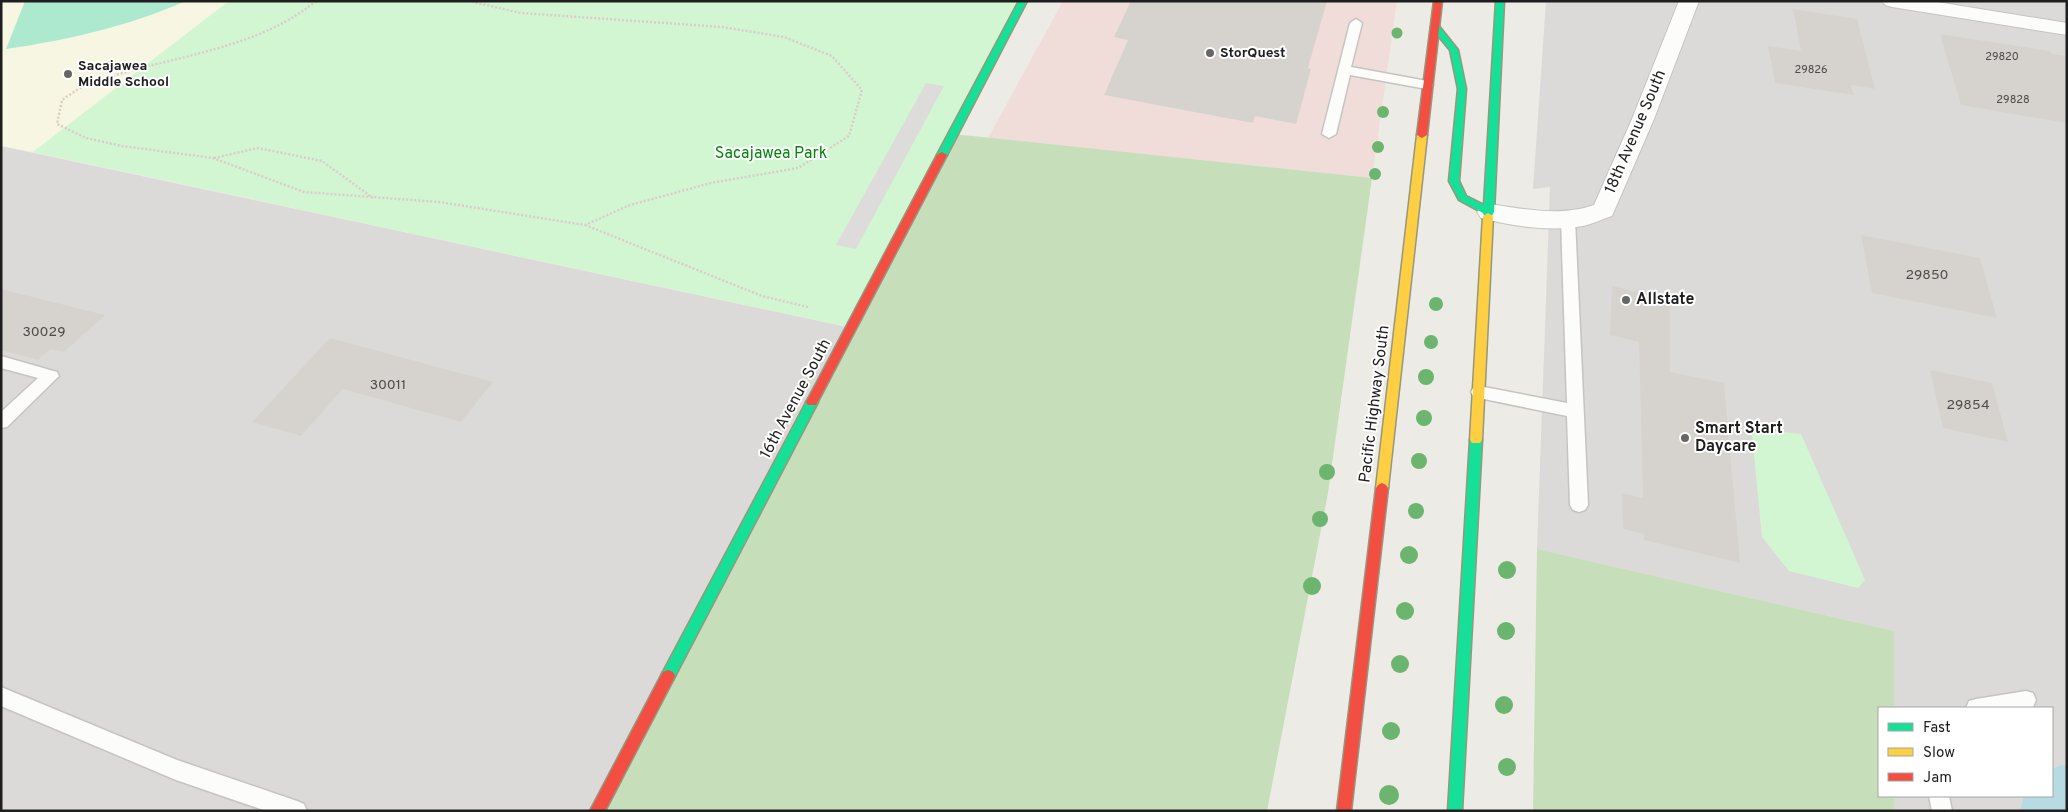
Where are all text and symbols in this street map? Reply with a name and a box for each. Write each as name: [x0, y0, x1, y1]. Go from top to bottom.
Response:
place label: StorQuest: [1220, 45, 1286, 62]
marker: StorQuest: [1204, 47, 1216, 59]
house number: 29820: [1985, 50, 2019, 64]
place label: Sacajawea Middle School: [78, 58, 169, 91]
house number: 29826: [1794, 63, 1828, 77]
street label: 18th Avenue South: [1601, 67, 1671, 197]
marker: Sacajawea Middle School: [62, 68, 74, 80]
house number: 29828: [1996, 93, 2030, 107]
park label: Sacajawea Park: [715, 144, 827, 164]
house number: 29850: [1905, 267, 1949, 284]
place label: Allstate: [1636, 290, 1694, 310]
marker: Allstate: [1620, 294, 1632, 306]
house number: 30029: [22, 324, 66, 341]
street label: Pacific Highway South: [1355, 324, 1395, 484]
street label: 16th Avenue South: [756, 336, 836, 462]
house number: 30011: [370, 377, 406, 394]
house number: 29854: [1946, 397, 1990, 414]
place label: Smart Start Daycare: [1695, 419, 1783, 457]
marker: Smart Start Daycare: [1679, 432, 1691, 444]
legend: [1878, 707, 2053, 797]
text: Fast: [1923, 719, 1951, 738]
text: Slow: [1923, 744, 1955, 763]
text: Jam: [1923, 769, 1952, 788]

